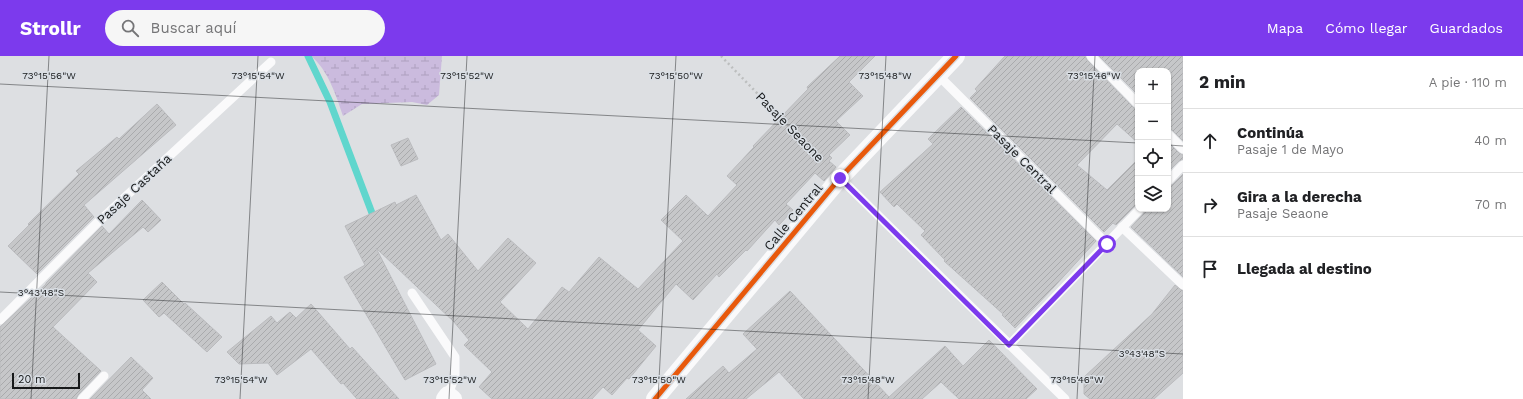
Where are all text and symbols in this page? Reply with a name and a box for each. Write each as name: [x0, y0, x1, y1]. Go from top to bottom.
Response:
search box: [105, 10, 385, 46]
text: Strollr: [20, 17, 81, 40]
icon: search: [119, 17, 141, 39]
text: Buscar aquí: [151, 19, 236, 37]
text: Mapa: [1267, 20, 1303, 36]
text: Cómo llegar: [1325, 20, 1408, 36]
text: Guardados: [1430, 20, 1503, 36]
map controls: [1135, 68, 1171, 212]
button: +: [1135, 68, 1171, 104]
text: 73°15'56"W: [22, 70, 76, 81]
text: 73°15'54"W: [231, 70, 285, 81]
text: 73°15'52"W: [440, 70, 494, 81]
text: 73°15'50"W: [649, 70, 703, 81]
text: 73°15'48"W: [858, 70, 912, 81]
text: 73°15'46"W: [1067, 70, 1121, 81]
text: 2 min: [1199, 72, 1245, 92]
text: A pie · 110 m: [1429, 75, 1507, 90]
street label: Pasaje Seaone: [753, 89, 827, 165]
button: −: [1135, 104, 1171, 140]
street label: Pasaje Central: [984, 121, 1060, 197]
text: Continúa: [1237, 124, 1304, 142]
icon: ahead: [1199, 130, 1221, 152]
text: 40 m: [1474, 133, 1507, 148]
button: locate: [1135, 140, 1171, 176]
text: Pasaje 1 de Mayo: [1237, 142, 1344, 157]
street label: Pasaje Castaña: [94, 150, 175, 227]
route end: [831, 169, 849, 187]
button: layers: [1135, 176, 1171, 212]
street label: Calle Central: [761, 181, 825, 253]
text: Gira a la derecha: [1237, 188, 1362, 206]
icon: right: [1199, 194, 1221, 216]
text: 70 m: [1475, 197, 1507, 212]
text: Pasaje Seaone: [1237, 206, 1328, 221]
route start: [1098, 235, 1116, 253]
icon: arrive: [1199, 258, 1221, 280]
text: Llegada al destino: [1237, 260, 1372, 278]
text: 3°43'48"S: [18, 287, 64, 298]
text: 3°43'48"S: [1119, 348, 1165, 359]
scale bar: [12, 371, 80, 390]
text: 20 m: [18, 373, 46, 386]
text: 73°15'54"W: [214, 374, 268, 385]
text: 73°15'52"W: [423, 374, 477, 385]
text: 73°15'50"W: [632, 374, 686, 385]
text: 73°15'48"W: [841, 374, 895, 385]
text: 73°15'46"W: [1050, 374, 1104, 385]

